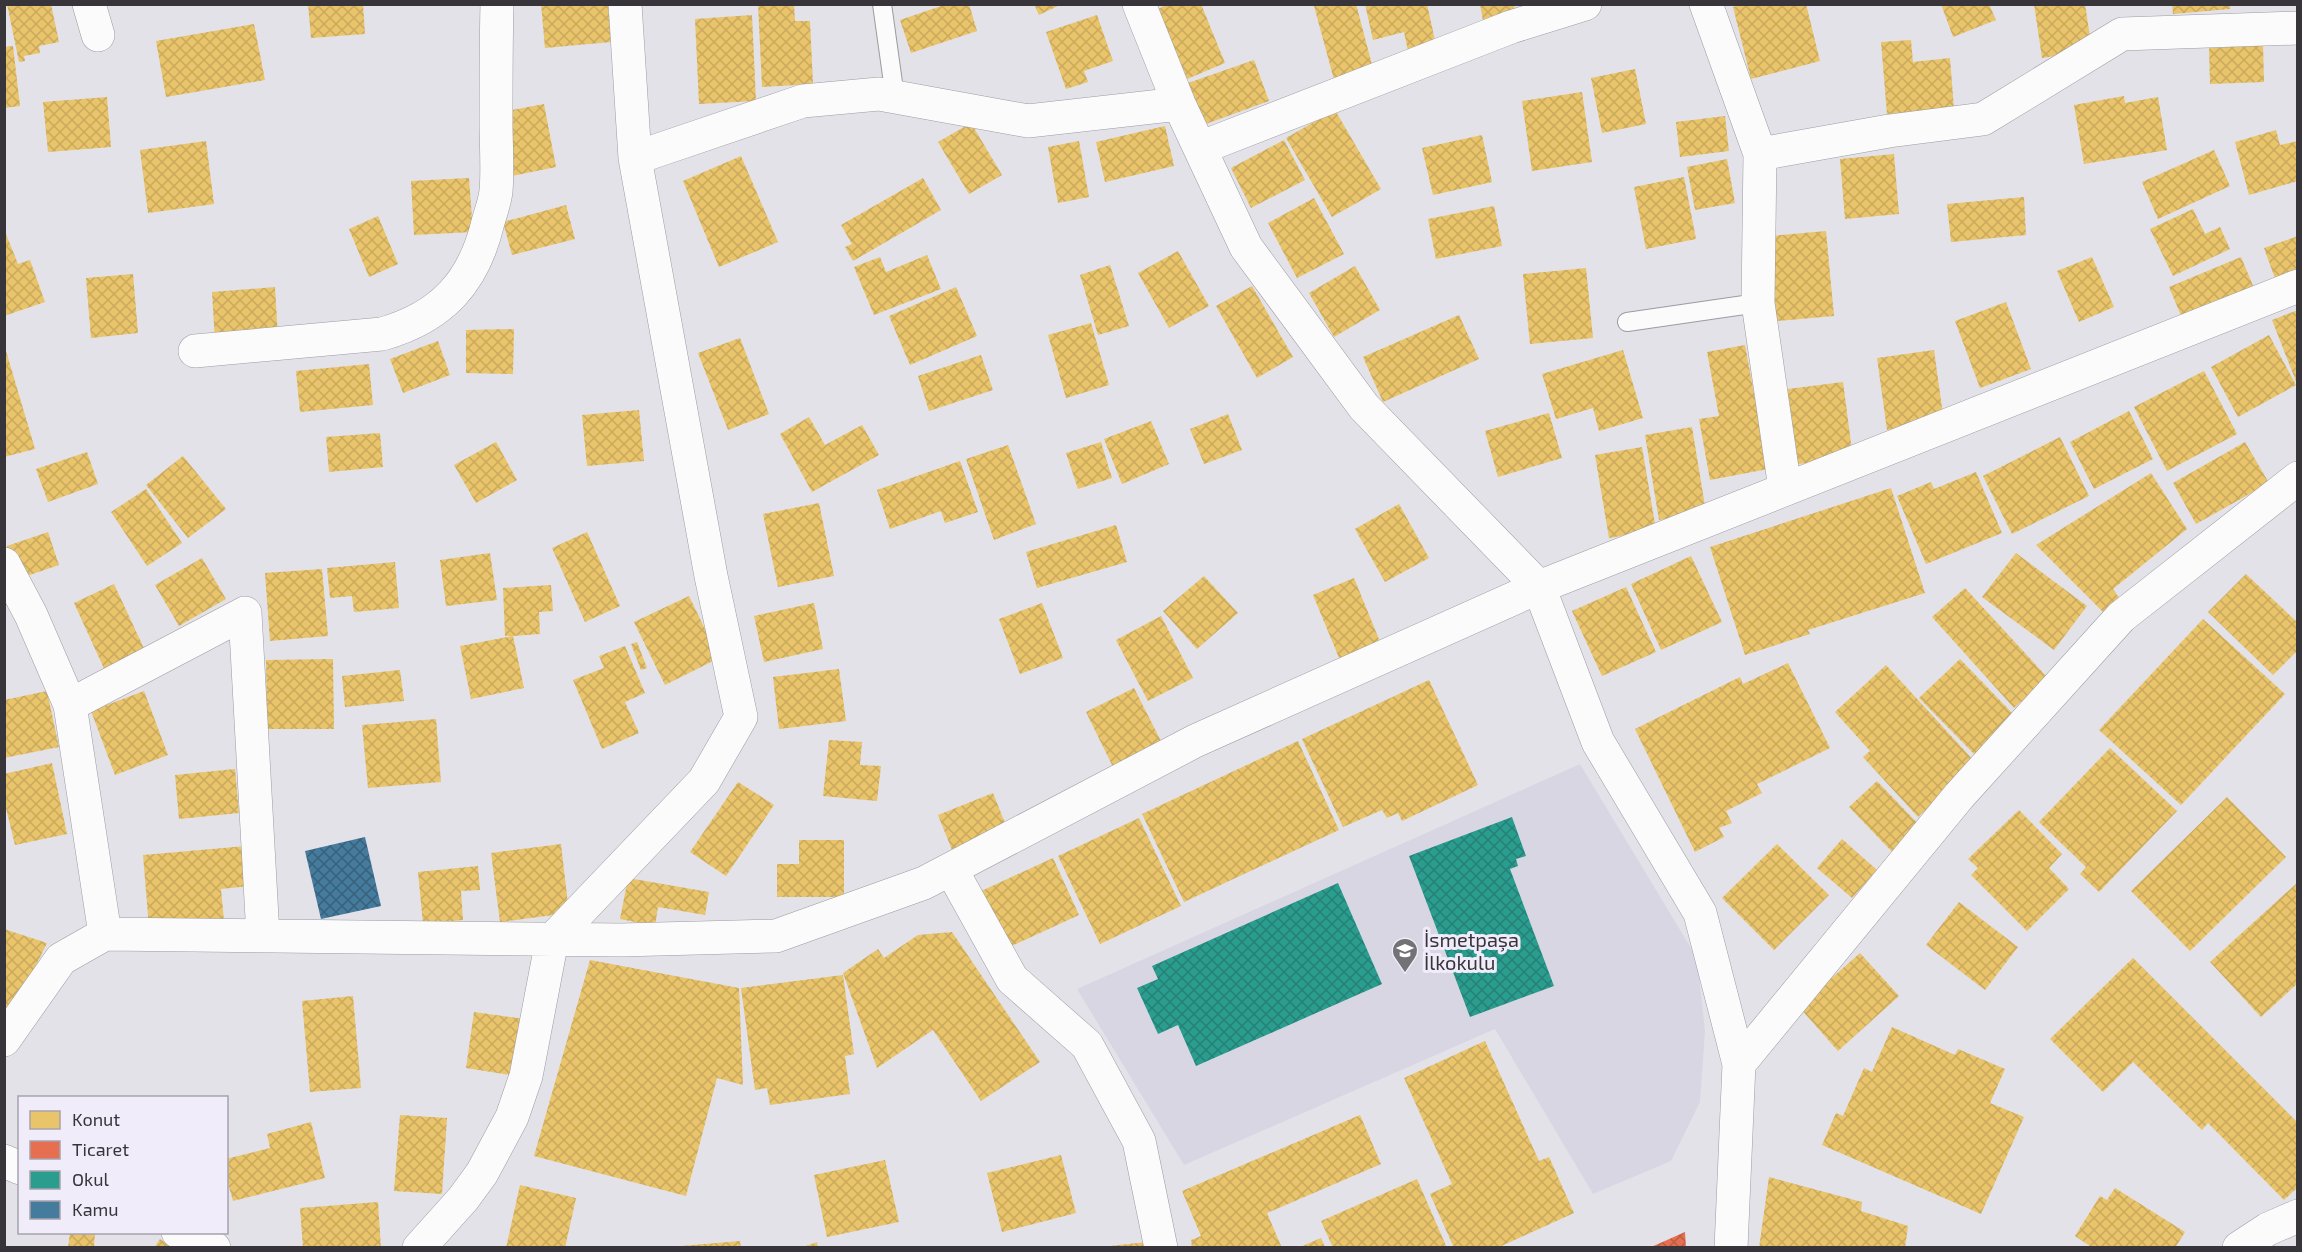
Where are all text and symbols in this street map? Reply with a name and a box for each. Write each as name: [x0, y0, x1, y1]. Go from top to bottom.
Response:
place label: İsmetpaşa İlkokulu: [1424, 927, 1519, 974]
school or university icon: İsmetpaşa İlkokulu: [1390, 936, 1420, 974]
legend: [18, 1096, 228, 1234]
text: Konut: [72, 1108, 120, 1130]
text: Ticaret: [72, 1138, 129, 1160]
text: Okul: [72, 1168, 109, 1190]
text: Kamu: [72, 1198, 119, 1220]

